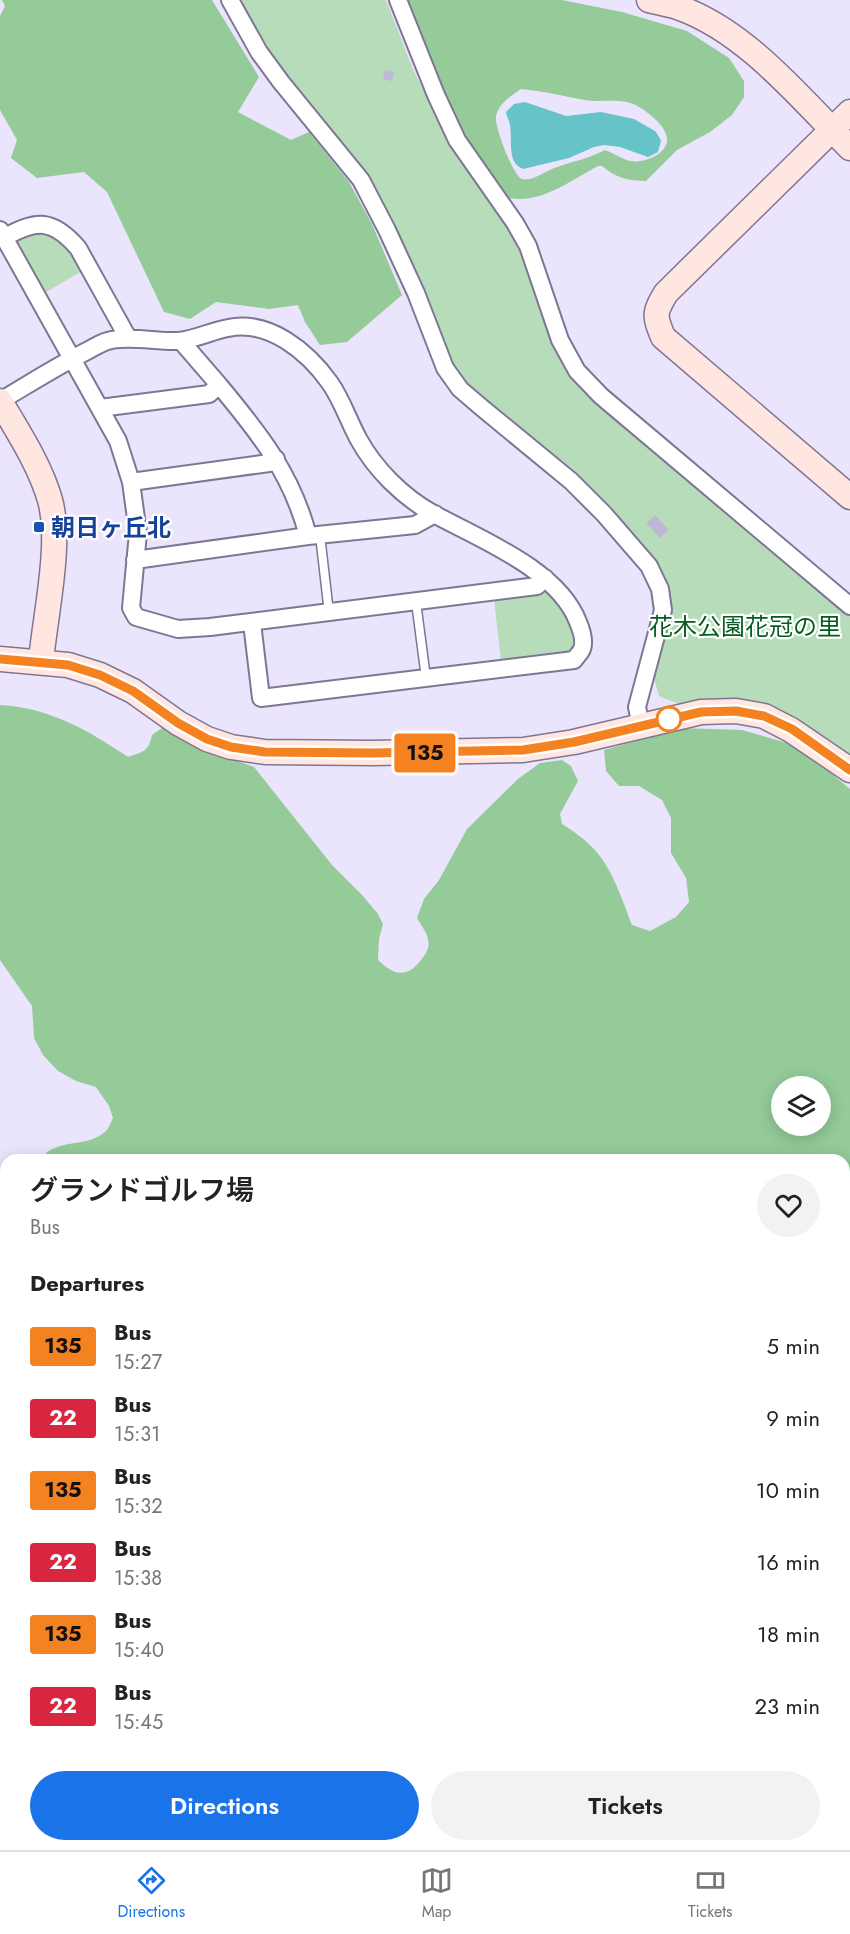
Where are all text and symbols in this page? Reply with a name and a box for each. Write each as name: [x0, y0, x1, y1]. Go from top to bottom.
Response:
place label: 朝日ヶ丘北: [51, 510, 171, 545]
marker: 朝日ヶ丘北: [32, 520, 46, 534]
park label: 花木公園花冠の里: [649, 609, 841, 644]
unlabelled marker: [656, 706, 682, 732]
line badge: 135: [390, 734, 460, 772]
text: 135: [406, 738, 444, 768]
map controls: [771, 1076, 831, 1136]
button: layers: [771, 1076, 831, 1136]
text: グランドゴルフ場: [30, 1170, 254, 1211]
button: heart: [757, 1174, 820, 1237]
text: Bus: [30, 1213, 60, 1242]
text: Departures: [30, 1267, 144, 1299]
text: Bus: [114, 1316, 151, 1348]
text: 5 min: [767, 1330, 820, 1362]
text: 135: [44, 1331, 82, 1361]
text: 15:27: [114, 1348, 162, 1377]
text: Bus: [114, 1388, 151, 1420]
text: 9 min: [766, 1402, 820, 1434]
text: 22: [49, 1403, 77, 1433]
text: 15:31: [114, 1420, 160, 1449]
text: Bus: [114, 1460, 151, 1492]
text: 10 min: [756, 1474, 820, 1506]
text: 135: [44, 1475, 82, 1505]
text: 15:32: [114, 1492, 163, 1521]
text: Bus: [114, 1532, 151, 1564]
text: 16 min: [756, 1546, 820, 1578]
text: 22: [49, 1547, 77, 1577]
text: 15:38: [114, 1564, 162, 1593]
text: Bus: [114, 1604, 151, 1636]
text: 18 min: [757, 1618, 820, 1650]
text: 135: [44, 1619, 82, 1649]
text: 15:40: [114, 1636, 164, 1665]
text: Bus: [114, 1676, 151, 1708]
text: 23 min: [754, 1690, 820, 1722]
text: 22: [49, 1691, 77, 1721]
text: 15:45: [114, 1708, 163, 1737]
button: Directions: [30, 1771, 419, 1840]
button: Tickets: [431, 1771, 820, 1840]
tab: Directions: [117, 1864, 185, 1923]
tab: Map: [420, 1864, 453, 1923]
tab: Tickets: [688, 1864, 733, 1923]

